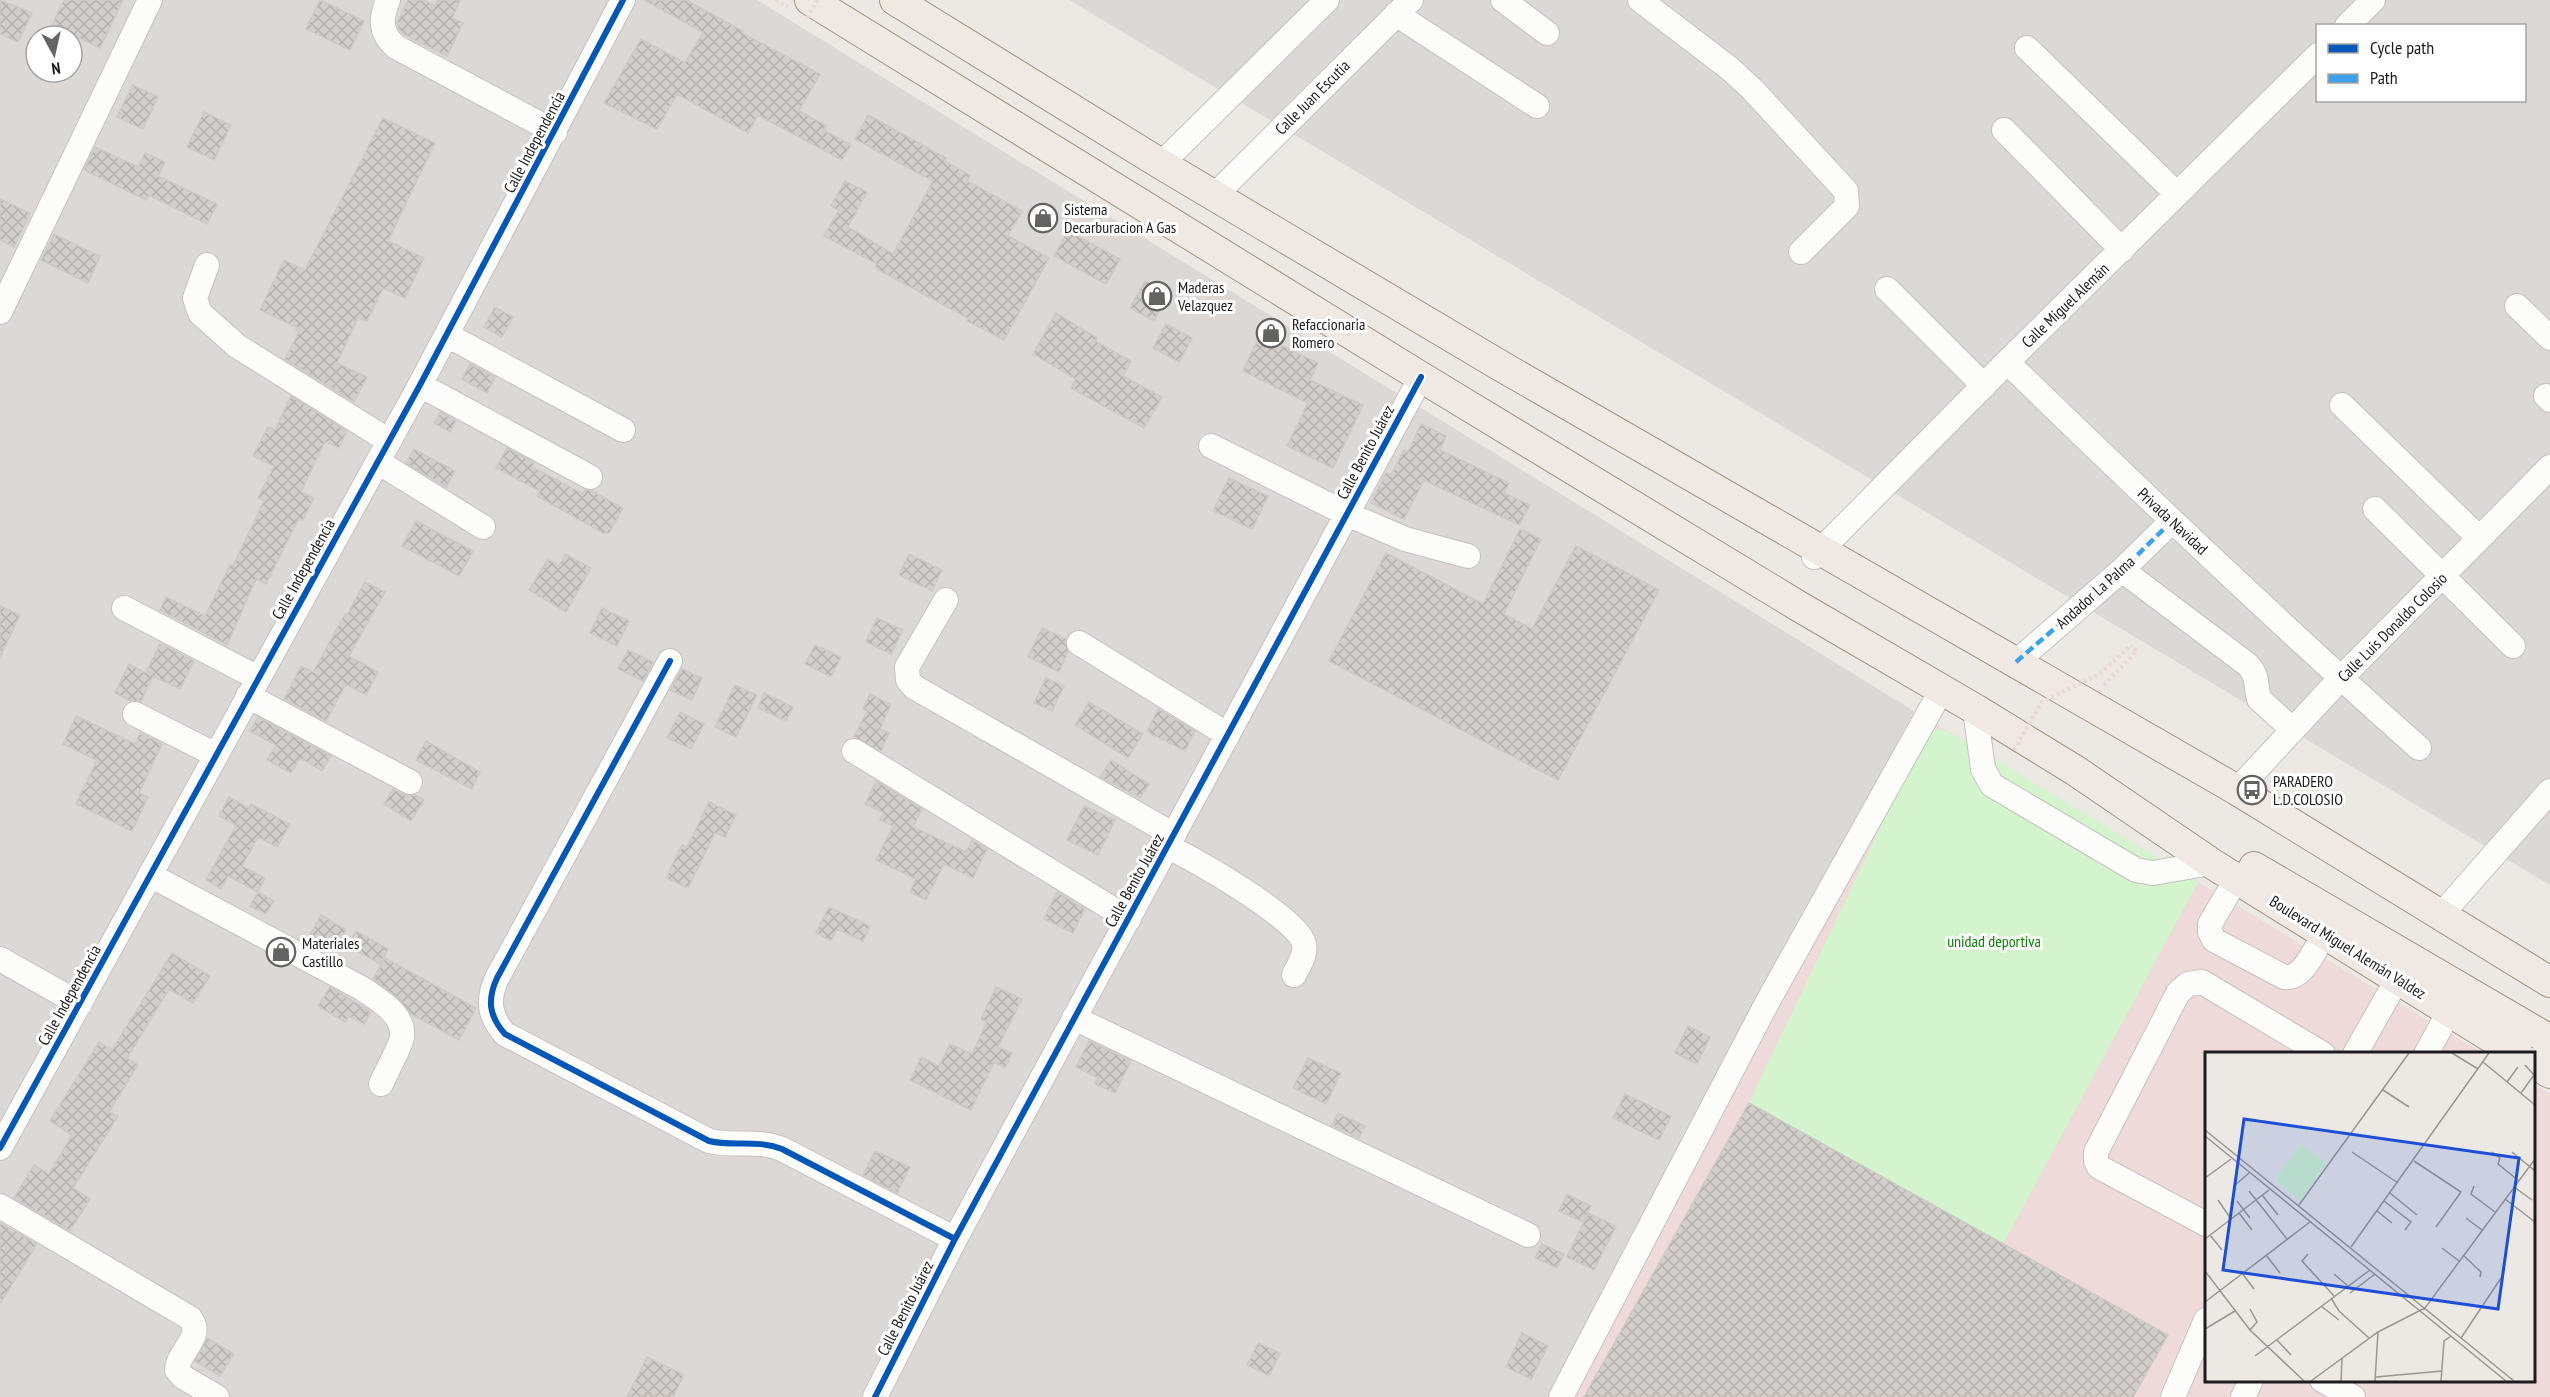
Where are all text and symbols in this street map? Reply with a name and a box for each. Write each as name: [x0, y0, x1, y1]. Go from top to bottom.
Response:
north arrow: [24, 24, 84, 84]
legend: [2316, 24, 2526, 102]
text: Cycle path: [2370, 36, 2434, 59]
street label: Calle Juan Escutia: [1270, 55, 1354, 139]
text: N: [50, 58, 62, 79]
text: Path: [2370, 66, 2398, 89]
street label: Calle Independencia: [499, 88, 569, 196]
place label: Sistema Decarburacion A Gas: [1064, 199, 1176, 237]
shop icon: Sistema Decarburacion A Gas: [1027, 202, 1059, 234]
street label: Calle Miguel Alemán: [2017, 258, 2113, 352]
place label: Maderas Velazquez: [1177, 277, 1233, 315]
shop icon: Maderas Velazquez: [1141, 280, 1173, 312]
place label: Refaccionaria Romero: [1292, 314, 1365, 352]
shop icon: Refaccionaria Romero: [1255, 317, 1287, 349]
street label: Calle Benito Juárez: [1332, 401, 1398, 503]
street label: Privada Navidad: [2134, 483, 2212, 559]
street label: Calle Independencia: [267, 515, 339, 623]
street label: Andador La Palma: [2051, 551, 2139, 633]
street label: Calle Luis Donaldo Colosio: [2333, 568, 2451, 686]
place label: PARADERO L.D.COLOSIO: [2273, 771, 2343, 809]
bus stop icon: PARADERO L.D.COLOSIO: [2236, 774, 2268, 806]
street label: Calle Benito Juárez: [1100, 829, 1168, 930]
street label: Boulevard Miguel Alemán Valdez: [2266, 891, 2430, 1003]
park label: unidad deportiva: [1947, 931, 2041, 951]
place label: Materiales Castillo: [302, 933, 359, 971]
shop icon: Materiales Castillo: [265, 936, 297, 968]
street label: Calle Independencia: [33, 941, 105, 1049]
inset map: [2205, 1052, 2535, 1382]
street label: Calle Benito Juárez: [872, 1257, 938, 1359]

